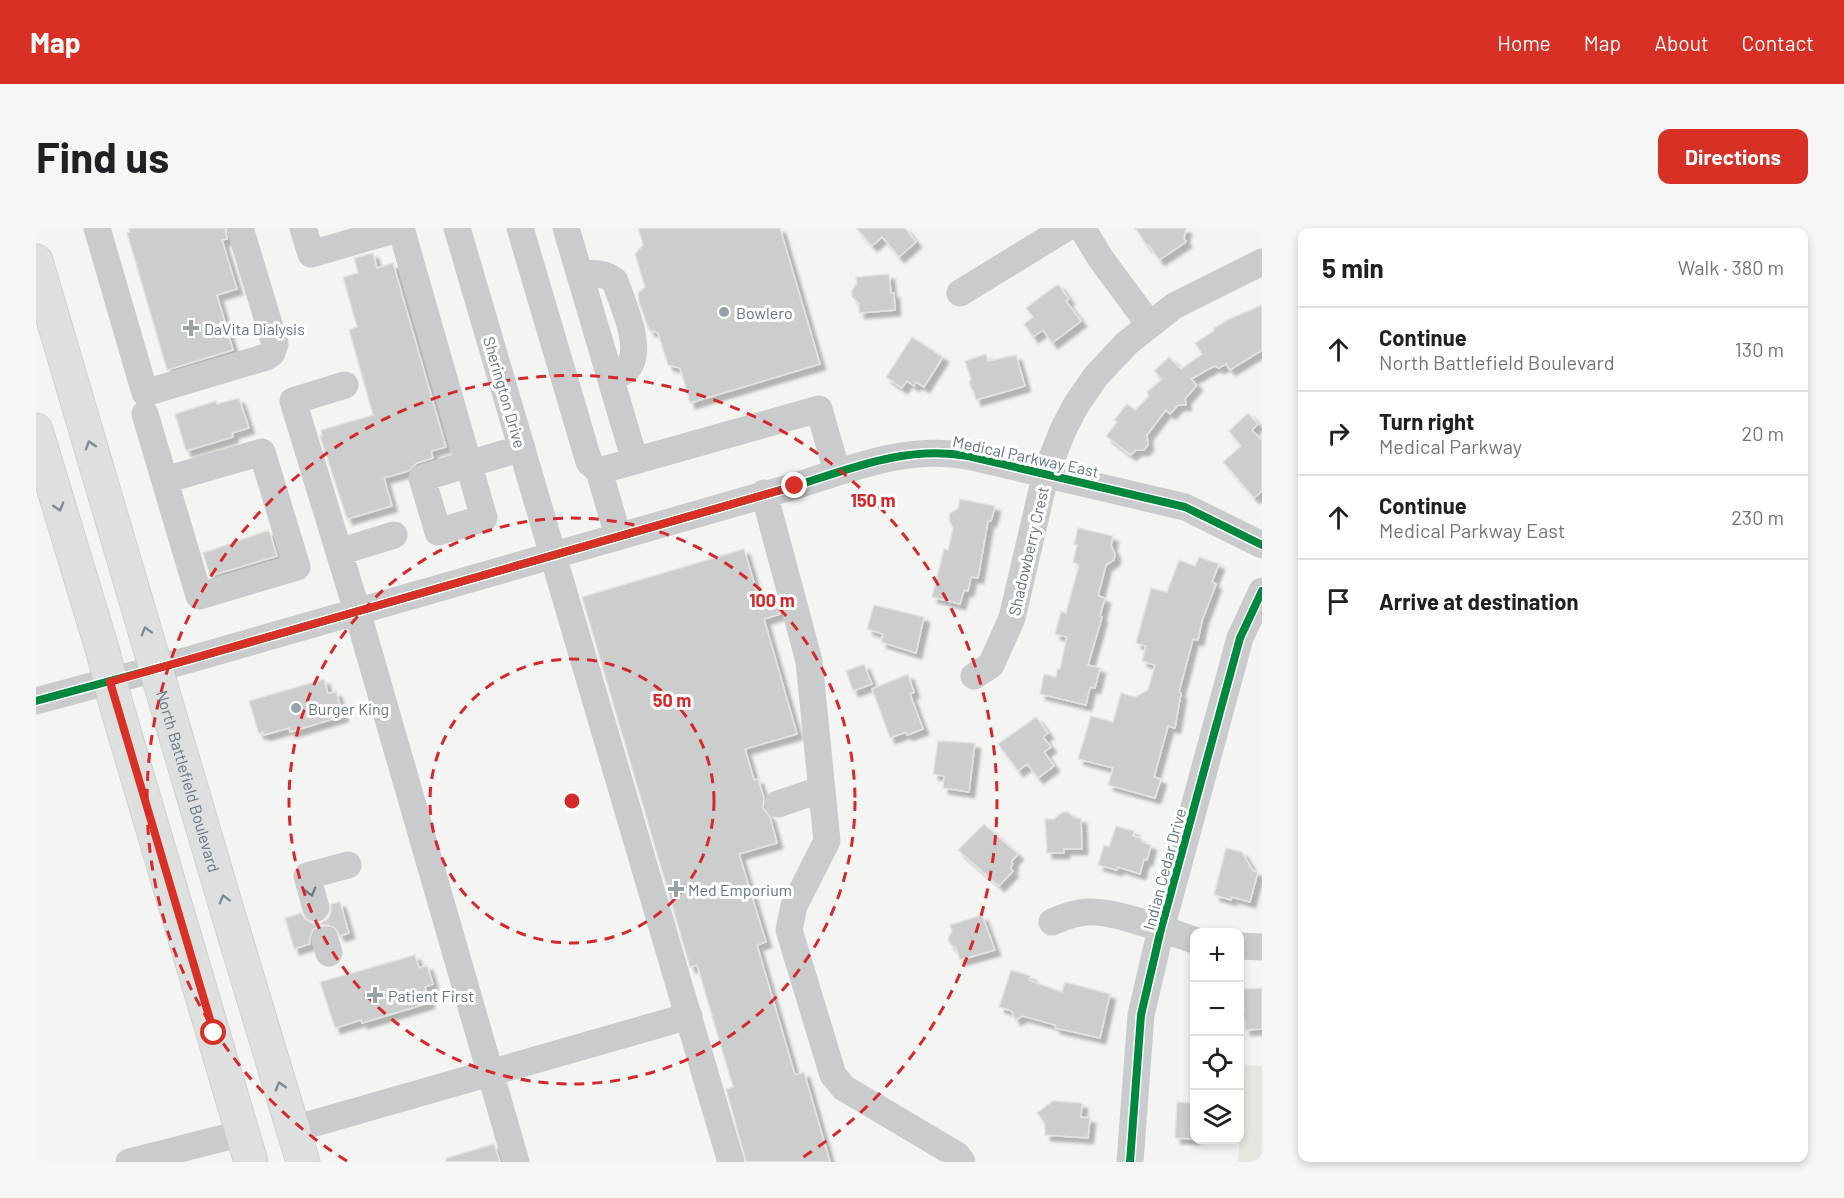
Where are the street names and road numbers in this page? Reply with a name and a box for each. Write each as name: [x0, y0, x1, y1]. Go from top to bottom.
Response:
street label: Sherington Drive: [480, 334, 530, 450]
street label: Medical Parkway East: [951, 431, 1101, 481]
street label: Shadowberry Crest: [1004, 485, 1052, 617]
street label: North Battlefield Boulevard: [153, 688, 225, 874]
street label: Indian Cedar Drive: [1139, 806, 1189, 932]

